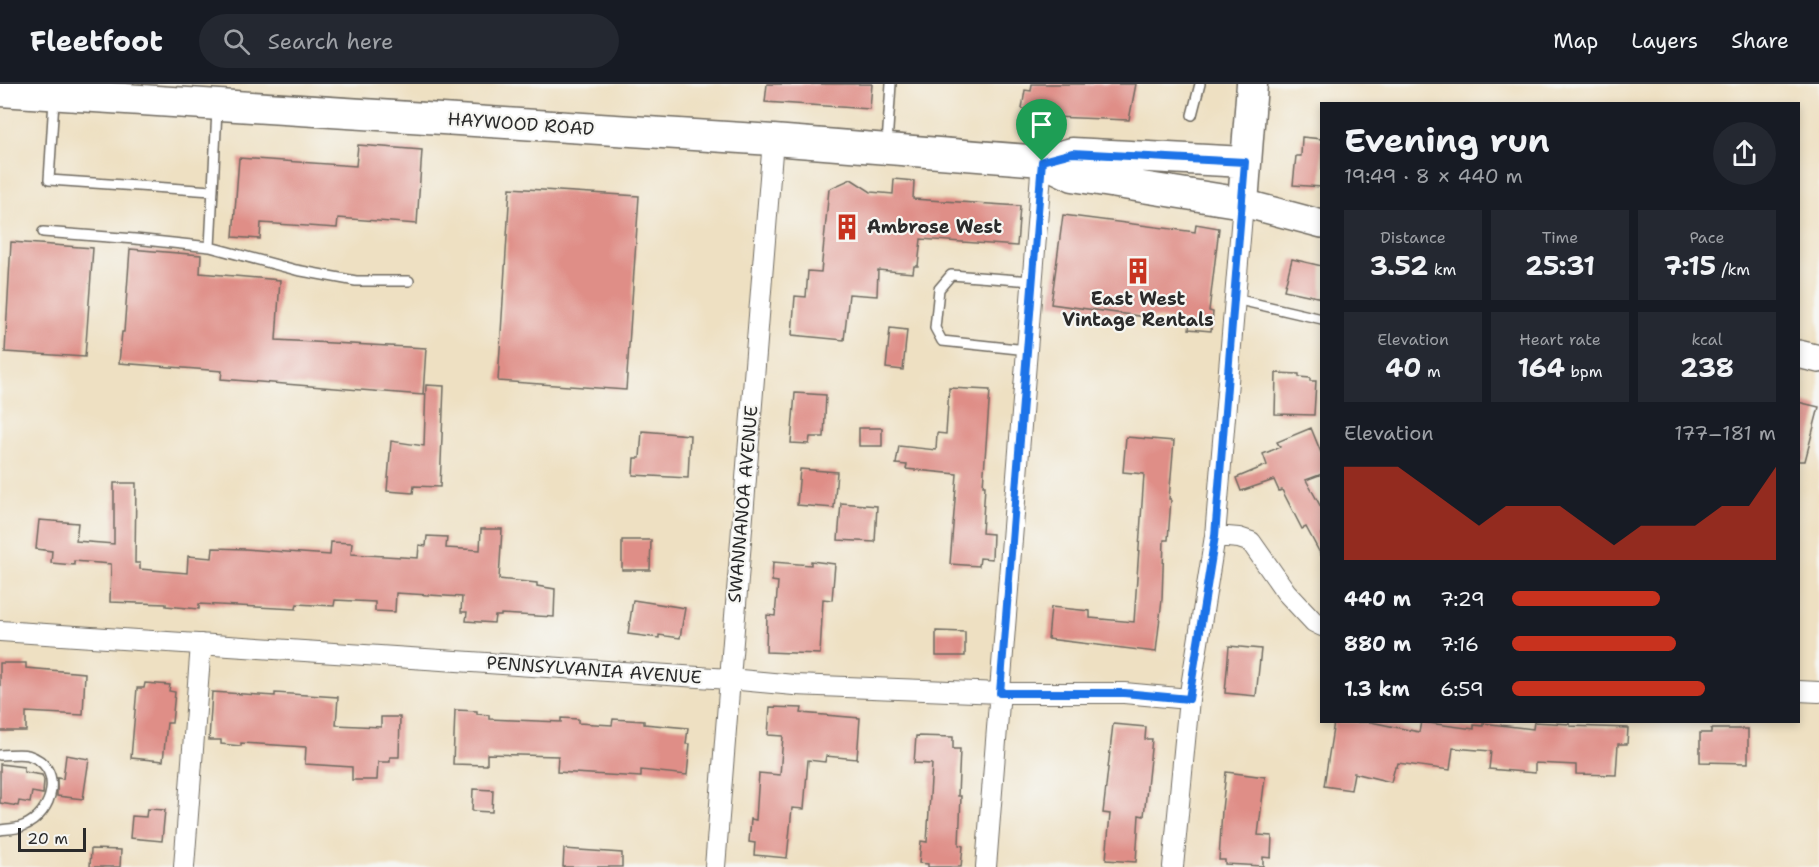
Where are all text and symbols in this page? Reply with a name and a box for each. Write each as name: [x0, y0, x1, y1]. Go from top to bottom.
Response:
search box: [199, 14, 619, 68]
text: Fleetfoot: [30, 22, 163, 60]
icon: search: [220, 25, 253, 58]
text: Search here: [268, 27, 393, 56]
text: Map: [1553, 27, 1598, 55]
text: Layers: [1631, 27, 1698, 55]
text: Share: [1731, 27, 1789, 55]
pin: [1016, 99, 1067, 161]
street label: HAYWOOD ROAD: [447, 107, 595, 141]
icon: arrive: [1025, 108, 1058, 141]
text: Evening run: [1344, 118, 1550, 163]
button: share: [1713, 122, 1776, 185]
text: 19:49 · 8 × 440 m: [1344, 163, 1523, 189]
building icon: Ambrose West: [832, 212, 862, 242]
place label: Ambrose West: [867, 215, 1002, 239]
text: Distance: [1380, 227, 1446, 248]
text: Time: [1542, 227, 1578, 248]
text: Pace: [1689, 227, 1725, 248]
text: 3.52: [1370, 248, 1428, 283]
text: 25:31: [1525, 248, 1595, 283]
text: 7:15: [1664, 248, 1716, 283]
building icon: East West Vintage Rentals: [1123, 256, 1153, 286]
text: km: [1428, 259, 1456, 280]
text: /km: [1716, 259, 1750, 280]
place label: East West Vintage Rentals: [1062, 287, 1214, 332]
text: Elevation: [1377, 329, 1449, 350]
text: Heart rate: [1519, 329, 1601, 350]
text: kcal: [1691, 329, 1723, 350]
text: 40: [1385, 350, 1422, 385]
text: 164: [1517, 350, 1565, 385]
text: 238: [1680, 350, 1734, 385]
text: m: [1422, 361, 1441, 382]
text: bpm: [1565, 361, 1603, 382]
street label: SWANNANOA AVENUE: [722, 404, 764, 604]
text: Elevation: [1344, 420, 1434, 446]
text: 177–181 m: [1674, 420, 1776, 446]
text: 440 m: [1344, 586, 1411, 612]
text: 7:29: [1440, 586, 1485, 612]
text: 880 m: [1344, 631, 1411, 657]
text: 7:16: [1440, 631, 1479, 657]
street label: PENNSYLVANIA AVENUE: [485, 650, 703, 690]
text: 1.3 km: [1344, 676, 1410, 702]
text: 6:59: [1440, 676, 1484, 702]
scale bar: [18, 825, 86, 852]
text: 20 m: [27, 828, 68, 849]

